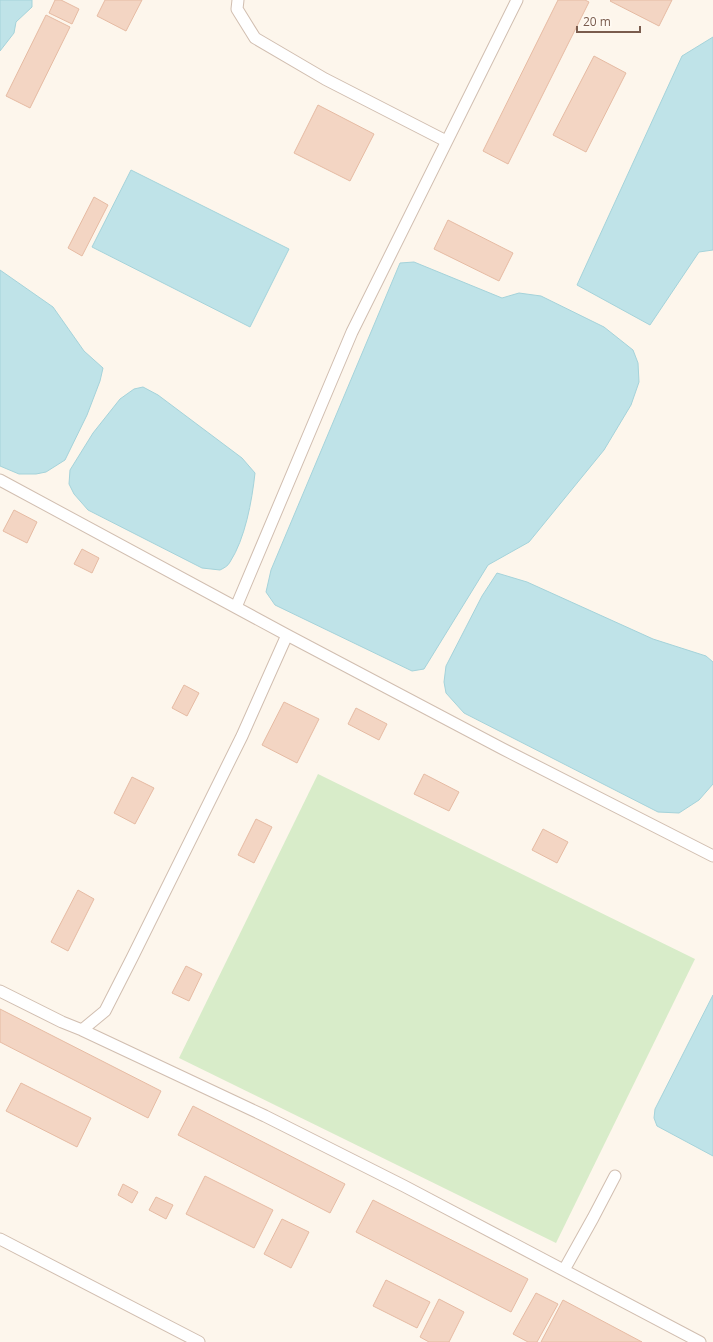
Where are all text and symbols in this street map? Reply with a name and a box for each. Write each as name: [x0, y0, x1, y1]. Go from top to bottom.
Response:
scale bar: [577, 8, 640, 34]
text: 20 m: [583, 13, 611, 30]

